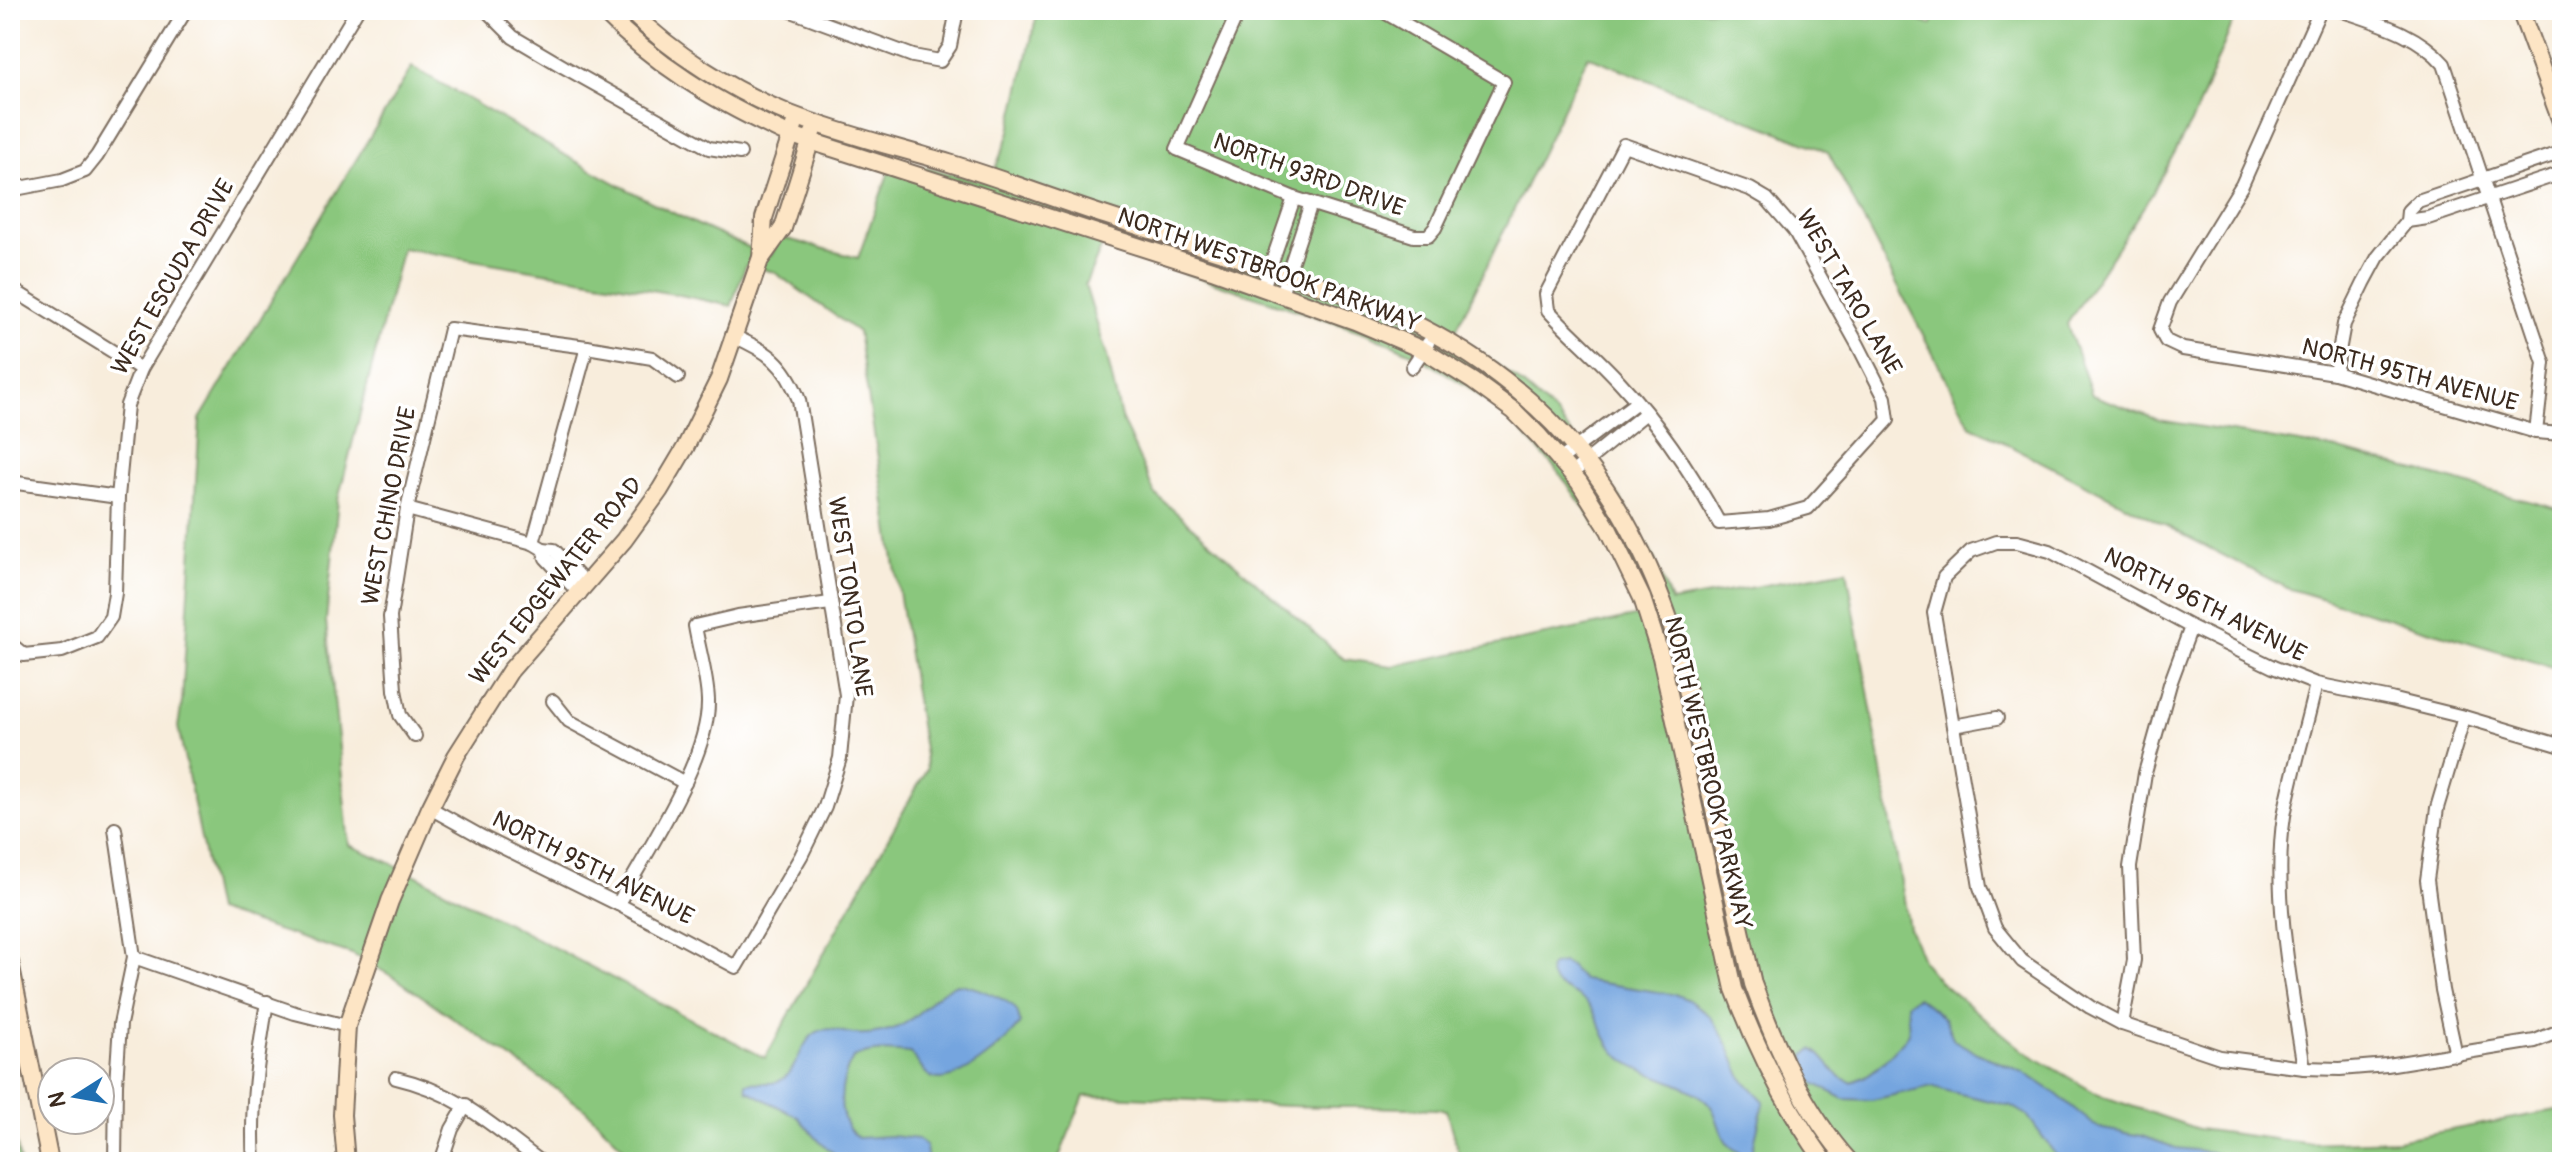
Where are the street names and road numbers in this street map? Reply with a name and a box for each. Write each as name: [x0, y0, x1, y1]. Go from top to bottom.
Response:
street label: NORTH 93RD DRIVE: [1209, 127, 1409, 223]
street label: WEST ESCUDA DRIVE: [105, 174, 241, 380]
street label: NORTH WESTBROOK PARKWAY: [1114, 202, 1424, 338]
street label: WEST TARO LANE: [1790, 204, 1908, 380]
street label: NORTH 95TH AVENUE: [2299, 332, 2521, 418]
street label: WEST CHINO DRIVE: [356, 404, 422, 608]
street label: WEST EDGEWATER ROAD: [463, 471, 649, 691]
street label: WEST TONTO LANE: [822, 495, 878, 699]
street label: NORTH 96TH AVENUE: [2099, 541, 2311, 669]
street label: NORTH WESTBROOK PARKWAY: [1658, 614, 1758, 932]
street label: NORTH 95TH AVENUE: [487, 805, 699, 931]

